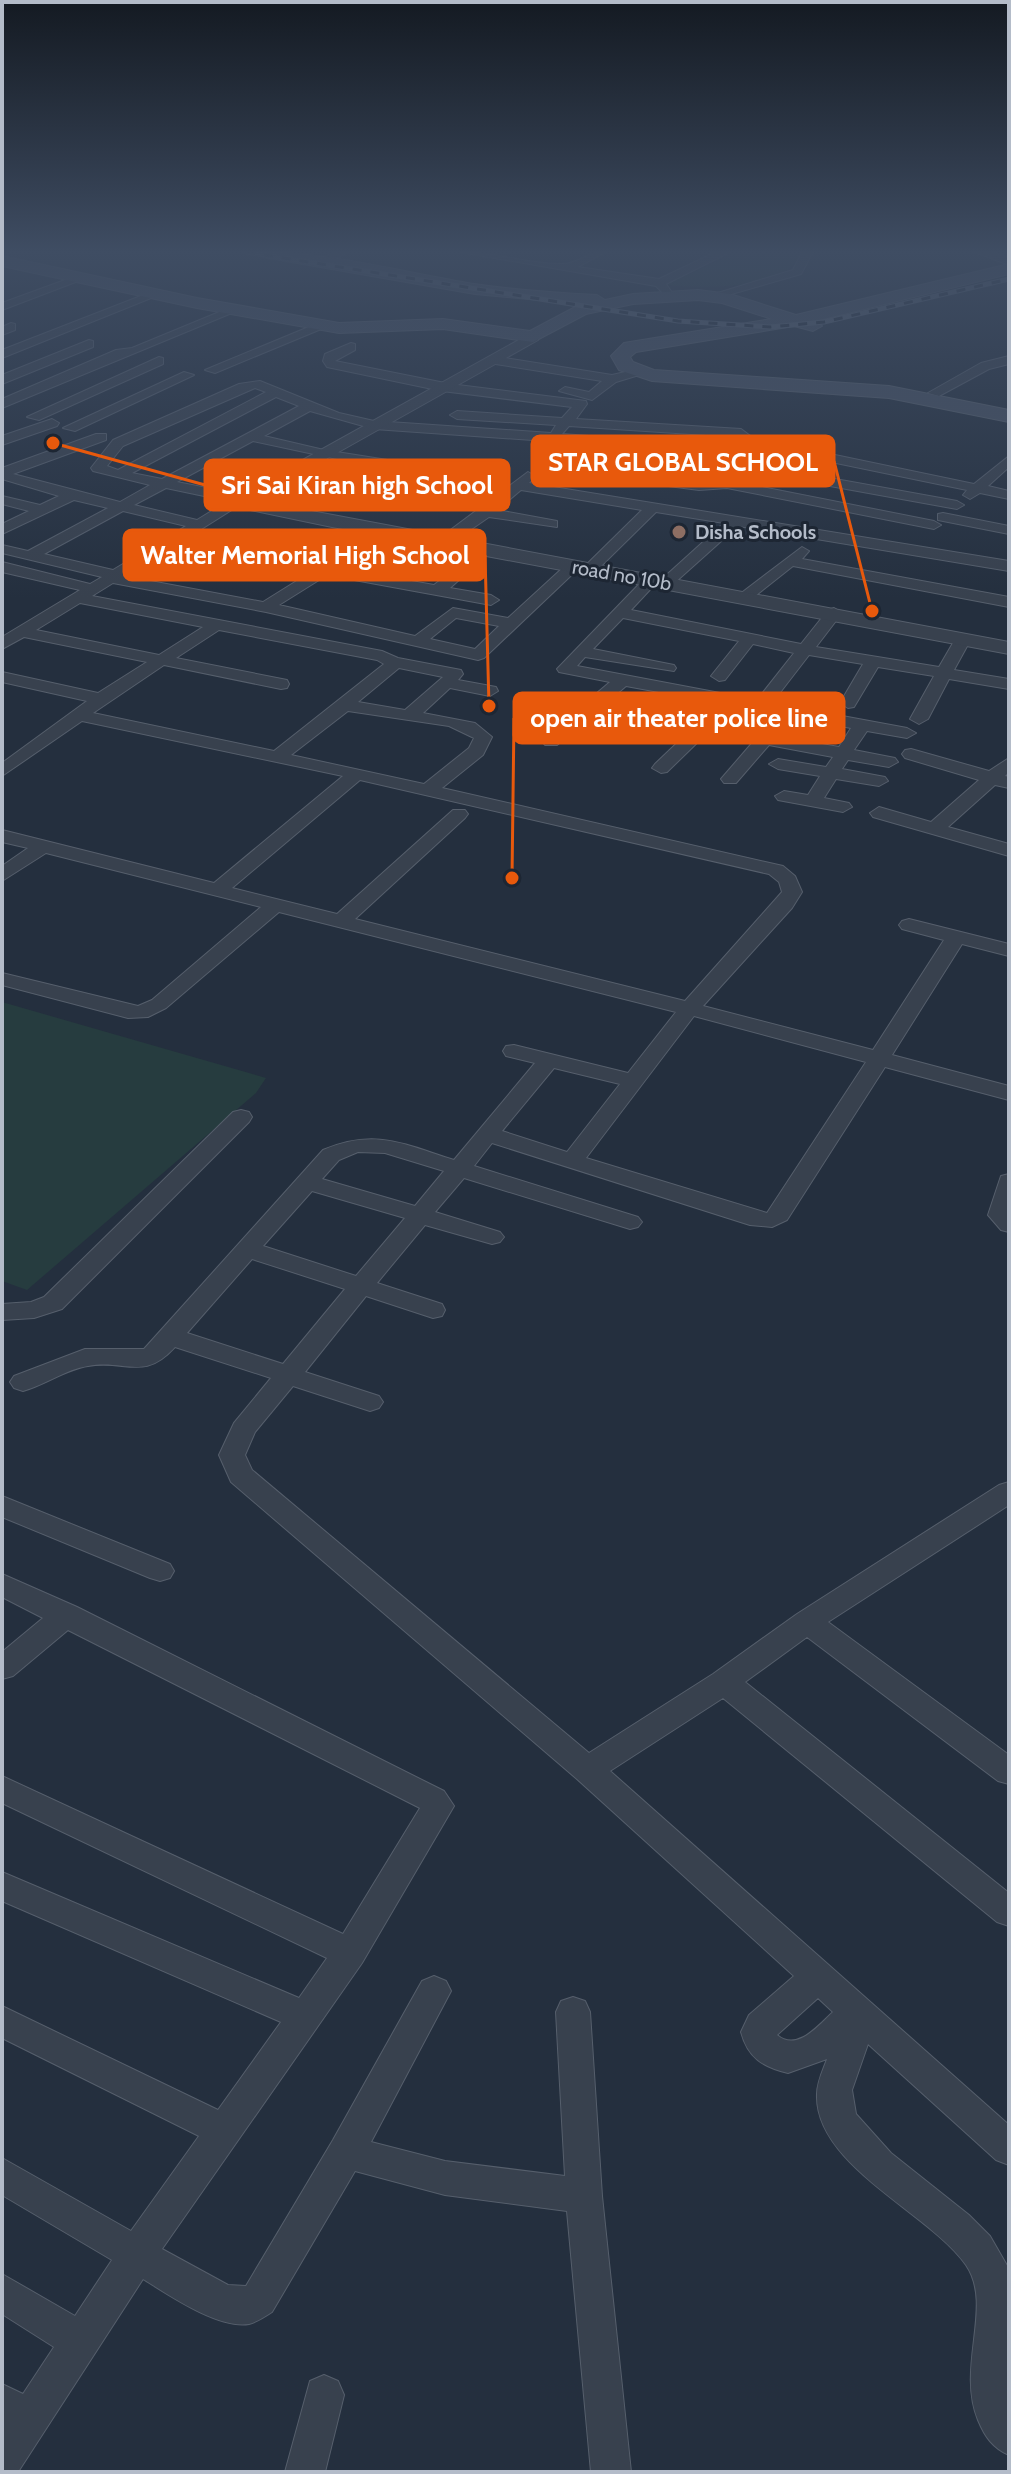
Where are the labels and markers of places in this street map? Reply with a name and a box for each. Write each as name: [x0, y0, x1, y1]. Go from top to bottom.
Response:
callout: STAR GLOBAL SCHOOL: [532, 436, 834, 486]
callout: Sri Sai Kiran high School: [205, 460, 509, 510]
place label: Disha Schools: [695, 520, 816, 544]
marker: Disha Schools: [670, 523, 688, 541]
callout: Walter Memorial High School: [124, 530, 485, 580]
callout: open air theater police line: [514, 693, 844, 743]

